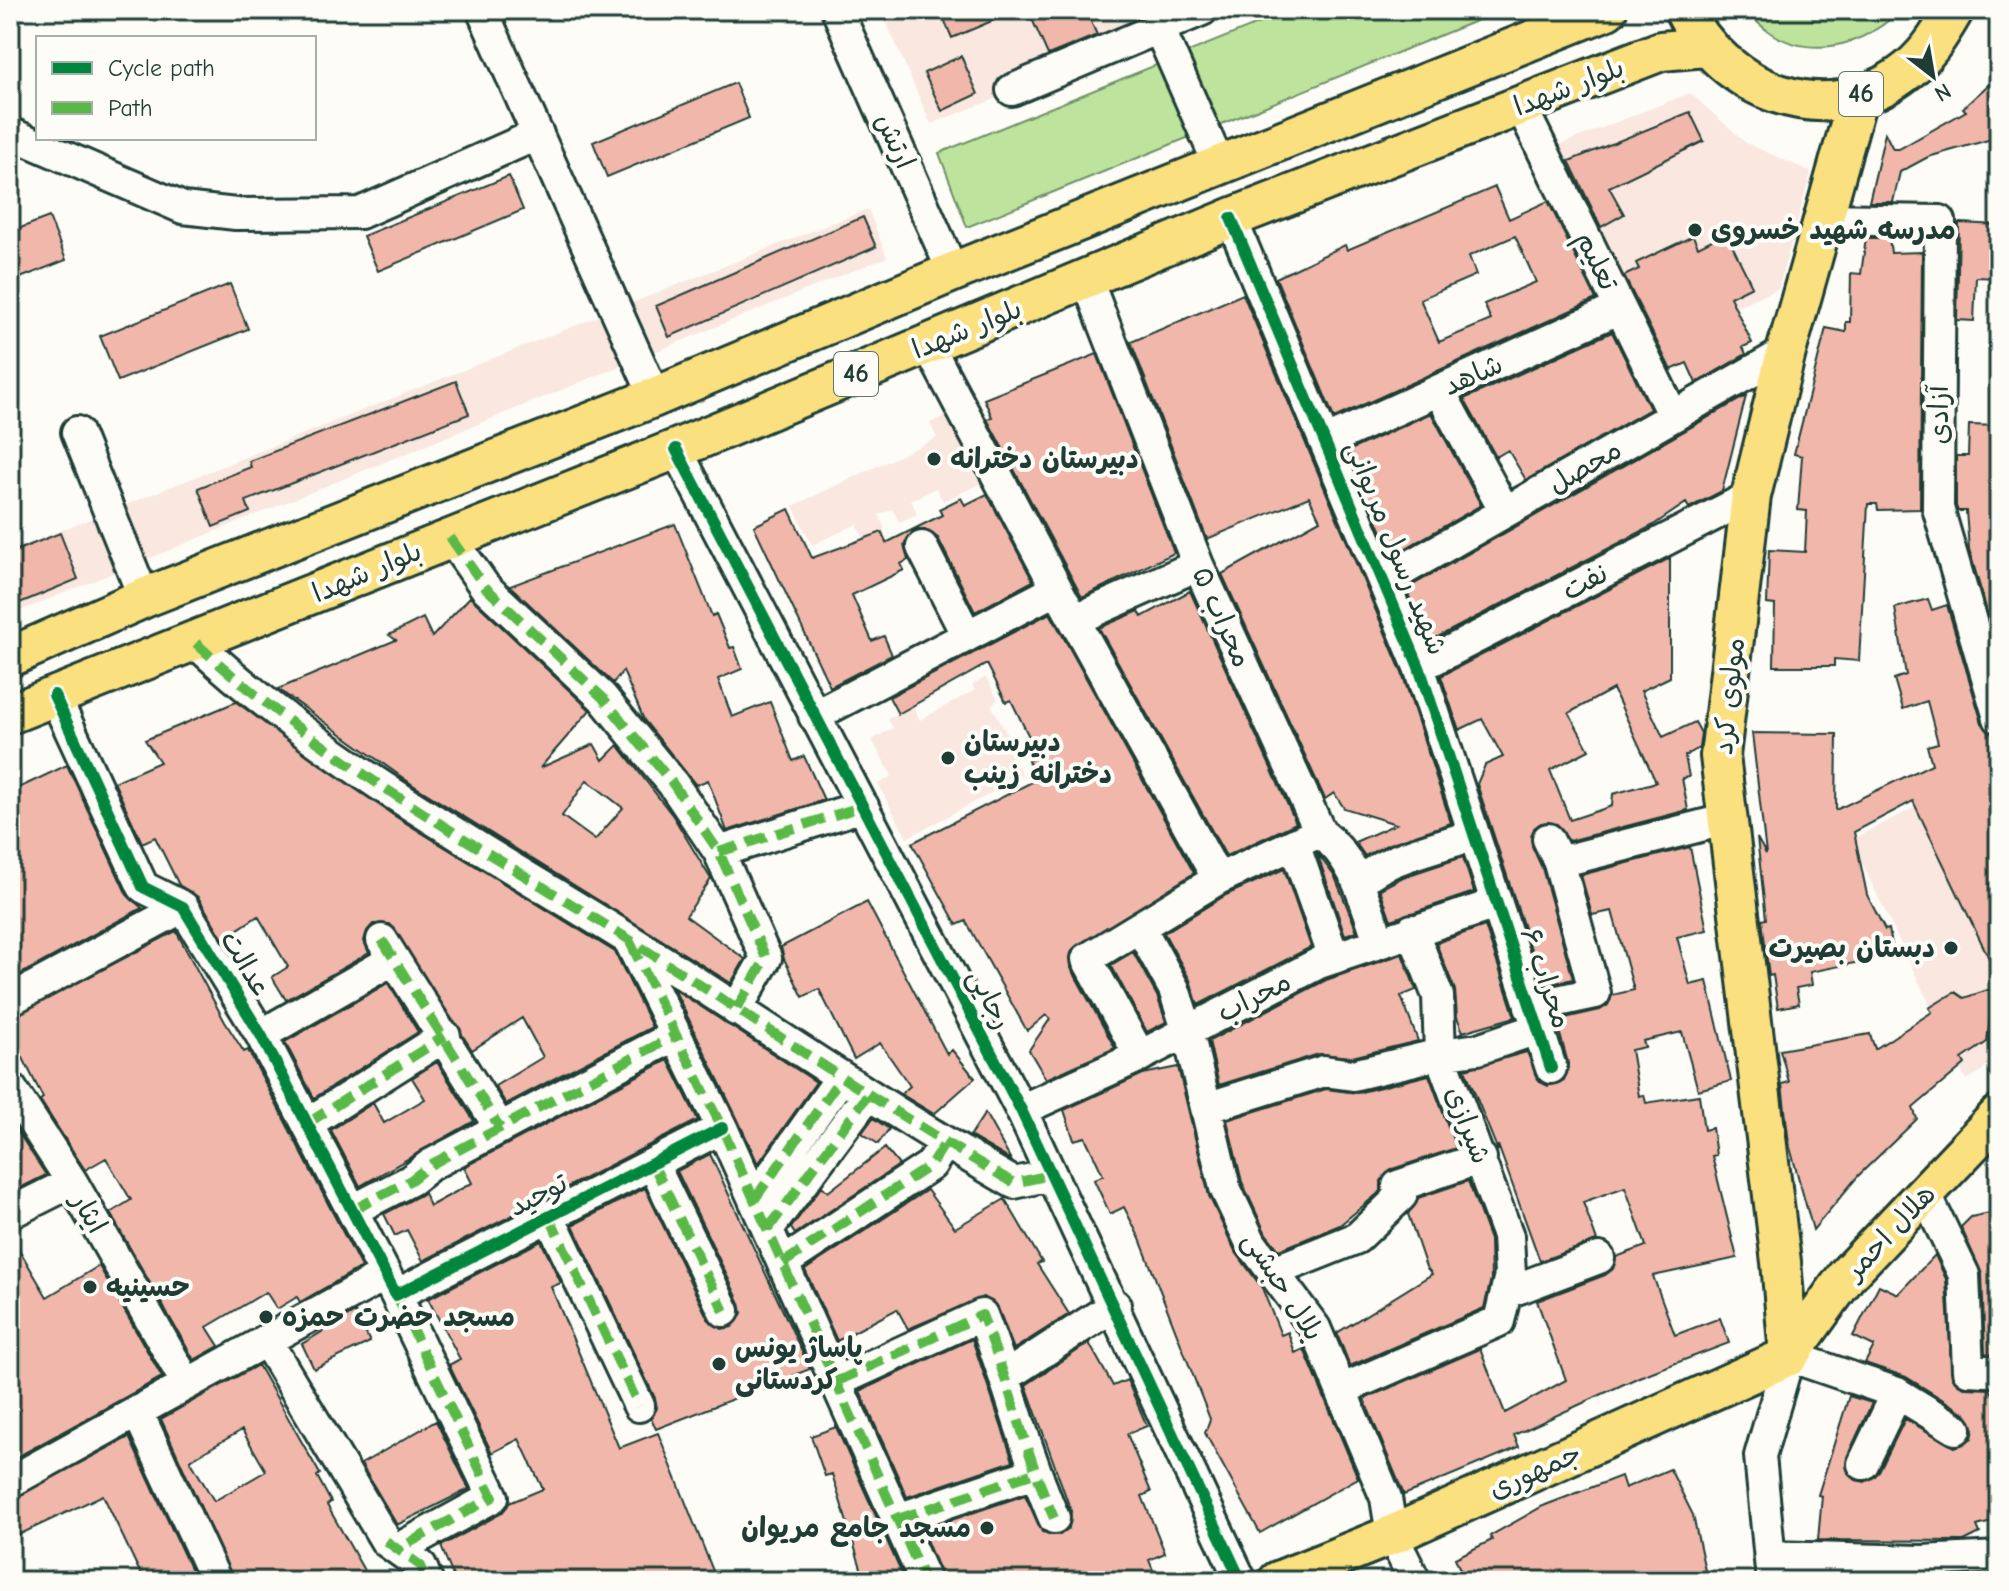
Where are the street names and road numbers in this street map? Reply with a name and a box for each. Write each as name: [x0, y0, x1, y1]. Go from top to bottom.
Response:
street label: بلوار شهدا: [1509, 51, 1629, 124]
road number: 46: [1839, 72, 1883, 116]
street label: ارتش: [869, 108, 921, 174]
street label: تعلیم: [1565, 226, 1625, 299]
street label: بلوار شهدا: [907, 293, 1027, 366]
street label: شاهد: [1438, 348, 1508, 402]
road number: 46: [834, 352, 878, 396]
street label: آزادی: [1923, 384, 1955, 445]
street label: محصل: [1543, 433, 1627, 501]
street label: شهید رسول مریوانی: [1338, 436, 1454, 660]
street label: بلوار شهدا: [308, 535, 427, 610]
street label: نفت: [1557, 557, 1613, 607]
street label: محراب ۵: [1185, 562, 1258, 673]
street label: مولوی کرد: [1707, 636, 1752, 756]
street label: محراب ۶: [1513, 923, 1578, 1033]
street label: عدالت: [214, 925, 278, 1003]
street label: رجایی: [960, 964, 1019, 1035]
street label: محراب: [1212, 965, 1296, 1030]
street label: شیرازی: [1439, 1082, 1497, 1168]
street label: توحید: [503, 1166, 574, 1223]
street label: هلال احمر: [1837, 1178, 1942, 1288]
street label: ایثار: [64, 1185, 113, 1239]
street label: بلال حبشی: [1235, 1225, 1330, 1347]
street label: جمهوری: [1484, 1437, 1587, 1507]

